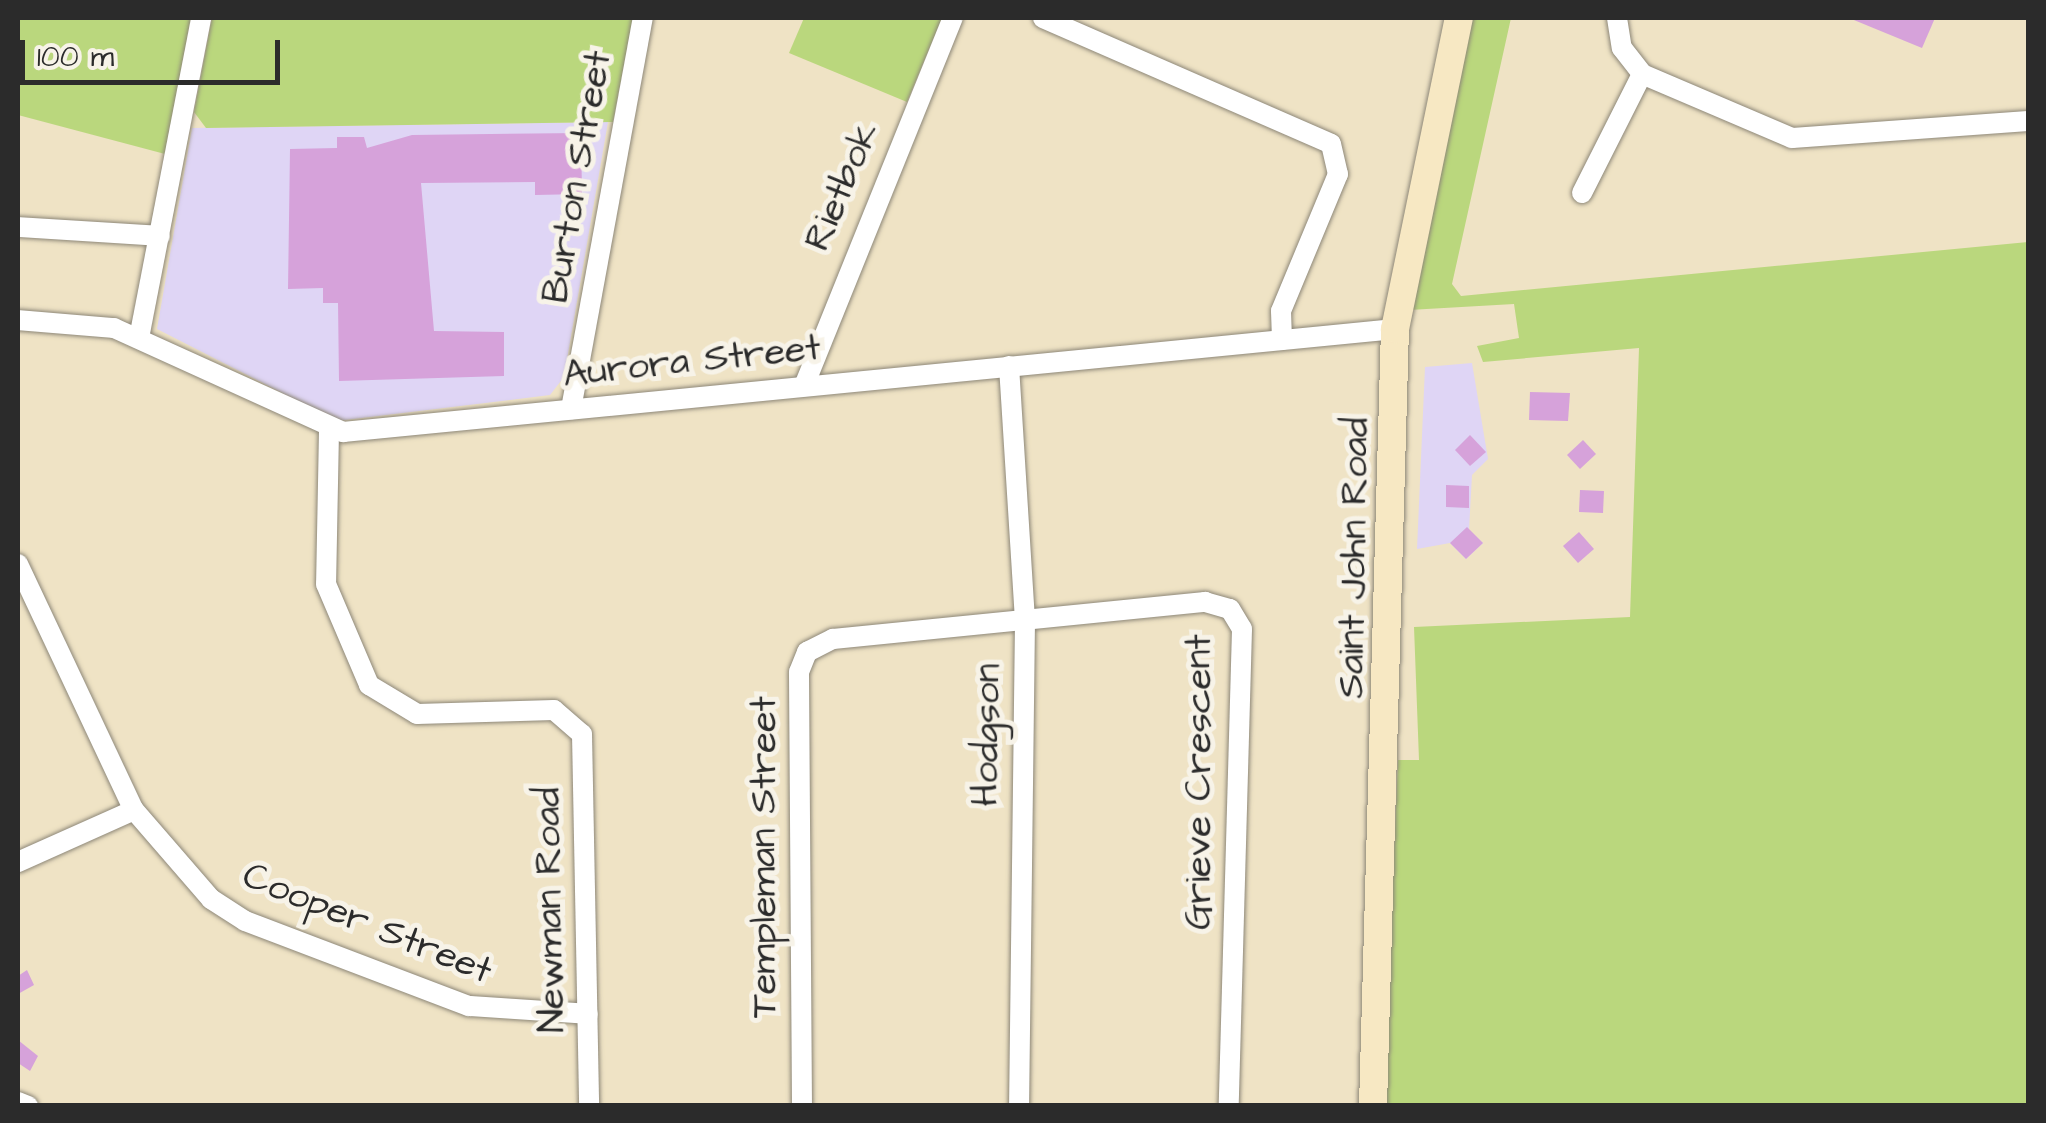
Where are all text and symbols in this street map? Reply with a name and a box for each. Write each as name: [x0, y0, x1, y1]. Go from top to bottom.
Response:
scale bar: [25, 20, 285, 82]
text: 100 m: [37, 36, 114, 78]
street label: Burton Street: [533, 47, 623, 307]
street label: Rietbok: [796, 116, 890, 258]
street label: Aurora Street: [561, 326, 823, 398]
street label: Saint John Road: [1330, 417, 1380, 699]
street label: Grieve Crescent: [1177, 634, 1223, 930]
street label: Hodgson: [964, 663, 1012, 807]
street label: Templeman Street: [742, 696, 788, 1018]
street label: Newman Road: [526, 787, 576, 1033]
street label: Cooper Street: [236, 853, 498, 995]

